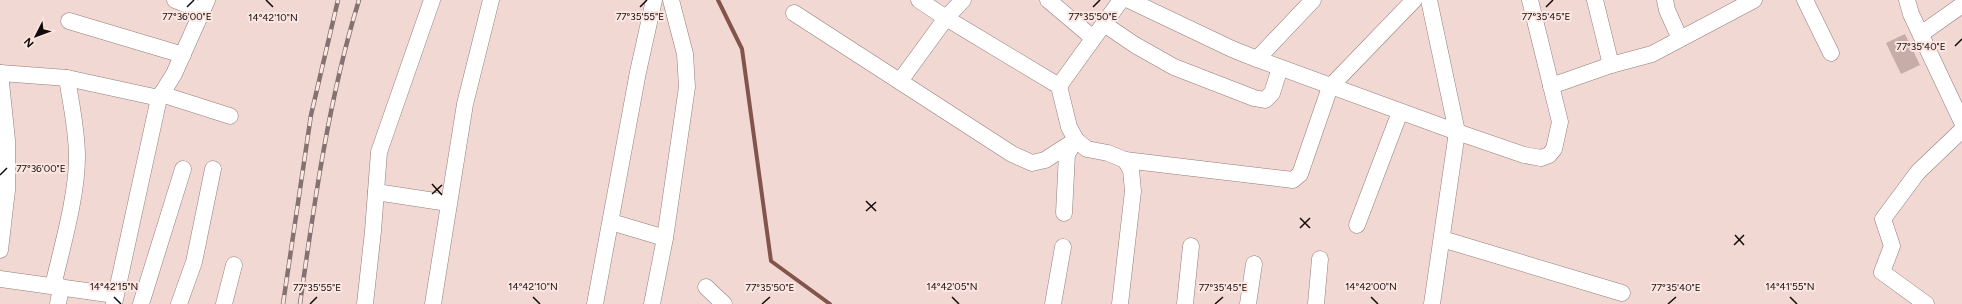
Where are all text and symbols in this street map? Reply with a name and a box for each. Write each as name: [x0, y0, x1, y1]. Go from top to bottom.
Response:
text: 77°36'00"E: [162, 10, 212, 23]
text: 77°35'55"E: [616, 10, 664, 23]
text: 77°35'50"E: [1069, 10, 1118, 23]
text: 77°35'45"E: [1522, 10, 1570, 23]
text: 14°42'10"N: [248, 11, 298, 24]
north arrow: [16, 16, 56, 56]
text: N: [21, 35, 37, 50]
text: 77°35'40"E: [1896, 40, 1946, 53]
text: 77°36'00"E: [16, 162, 66, 175]
text: 14°42'15"N: [90, 280, 138, 293]
text: 14°42'10"N: [508, 280, 558, 293]
text: 14°42'05"N: [927, 280, 977, 293]
text: 14°42'00"N: [1345, 280, 1397, 293]
text: 14°41'55"N: [1766, 280, 1814, 293]
text: 77°35'55"E: [293, 281, 341, 294]
text: 77°35'50"E: [746, 281, 795, 294]
text: 77°35'45"E: [1199, 281, 1247, 294]
text: 77°35'40"E: [1651, 281, 1701, 294]

